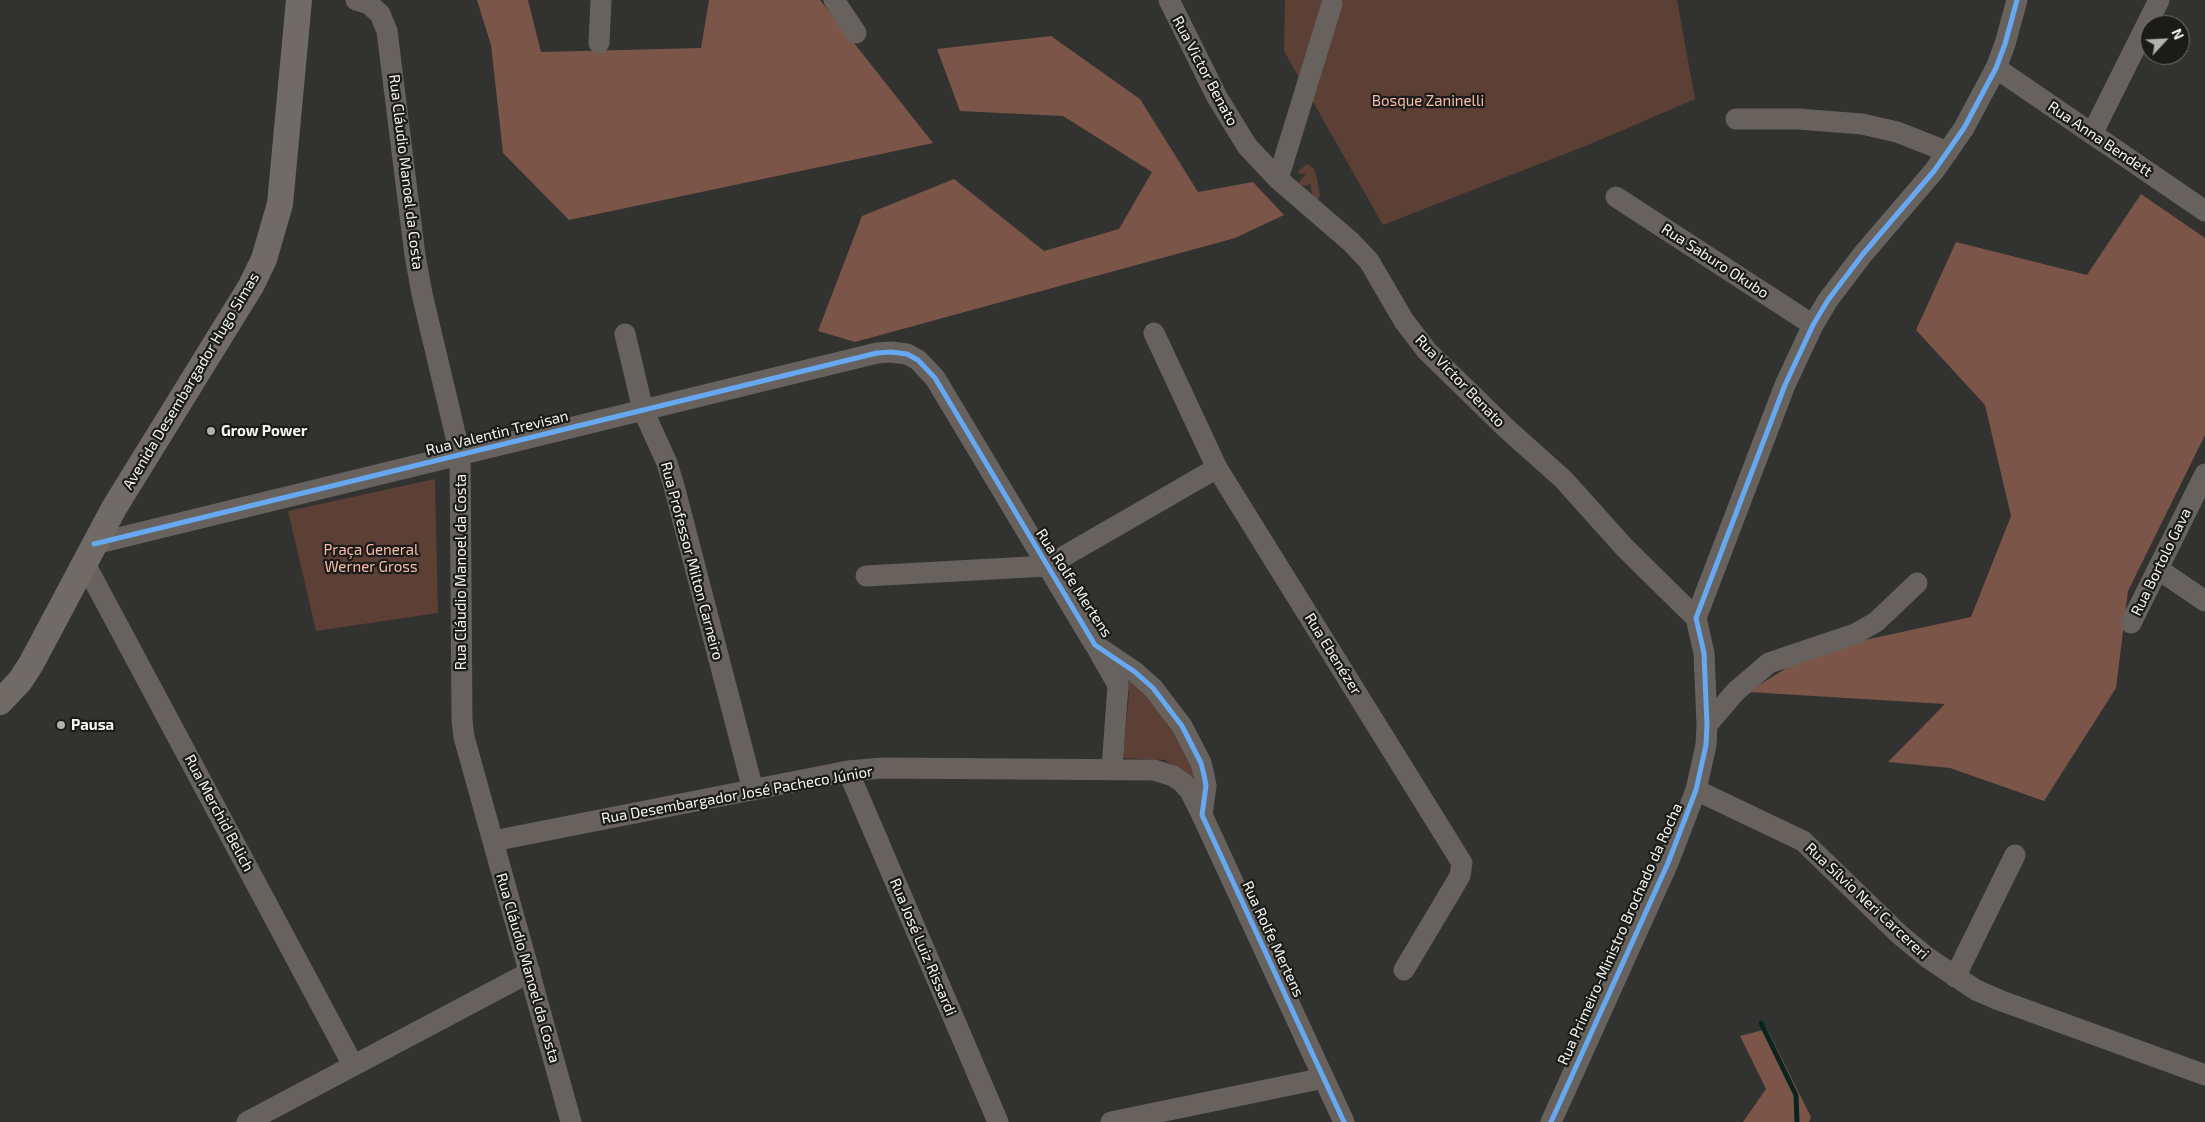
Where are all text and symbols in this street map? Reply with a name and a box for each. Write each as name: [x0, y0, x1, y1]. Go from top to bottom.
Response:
street label: Rua Victor Benato: [1168, 13, 1242, 129]
north arrow: [2140, 15, 2190, 65]
text: N: [2168, 26, 2188, 42]
street label: Rua Cláudio Manoel da Costa: [385, 73, 427, 271]
park label: Bosque Zaninelli: [1372, 92, 1484, 110]
street label: Rua Anna Bendett: [2044, 97, 2156, 181]
street label: Rua Saburo Okubo: [1658, 220, 1772, 302]
street label: Avenida Desembargador Hugo Simas: [119, 269, 263, 493]
street label: Rua Victor Benato: [1411, 331, 1509, 431]
street label: Rua Valentin Trevisan: [424, 407, 570, 459]
place label: Grow Power: [221, 422, 307, 440]
marker: Grow Power: [205, 425, 217, 437]
street label: Rua Professor Milton Carneiro: [657, 460, 727, 662]
street label: Rua Cláudio Manoel da Costa: [452, 474, 470, 670]
street label: Rua Bortolo Gava: [2127, 505, 2195, 619]
street label: Rua Rolfe Mertens: [1032, 525, 1116, 641]
park label: Praça General Werner Gross: [324, 541, 418, 576]
street label: Rua Ebenézer: [1301, 610, 1365, 698]
place label: Pausa: [71, 716, 114, 734]
marker: Pausa: [55, 719, 67, 731]
street label: Rua Merchid Belich: [181, 752, 257, 874]
street label: Rua Desembargador José Pacheco Júnior: [600, 762, 874, 828]
street label: Rua Primeiro-Ministro Brochado da Rocha: [1554, 800, 1686, 1068]
street label: Rua Sílvio Neri Carcereri: [1801, 839, 1933, 963]
street label: Rua Cláudio Manoel da Costa: [492, 871, 564, 1065]
street label: Rua José Luiz Rissardi: [886, 876, 960, 1018]
street label: Rua Rolfe Mertens: [1238, 878, 1308, 1000]

